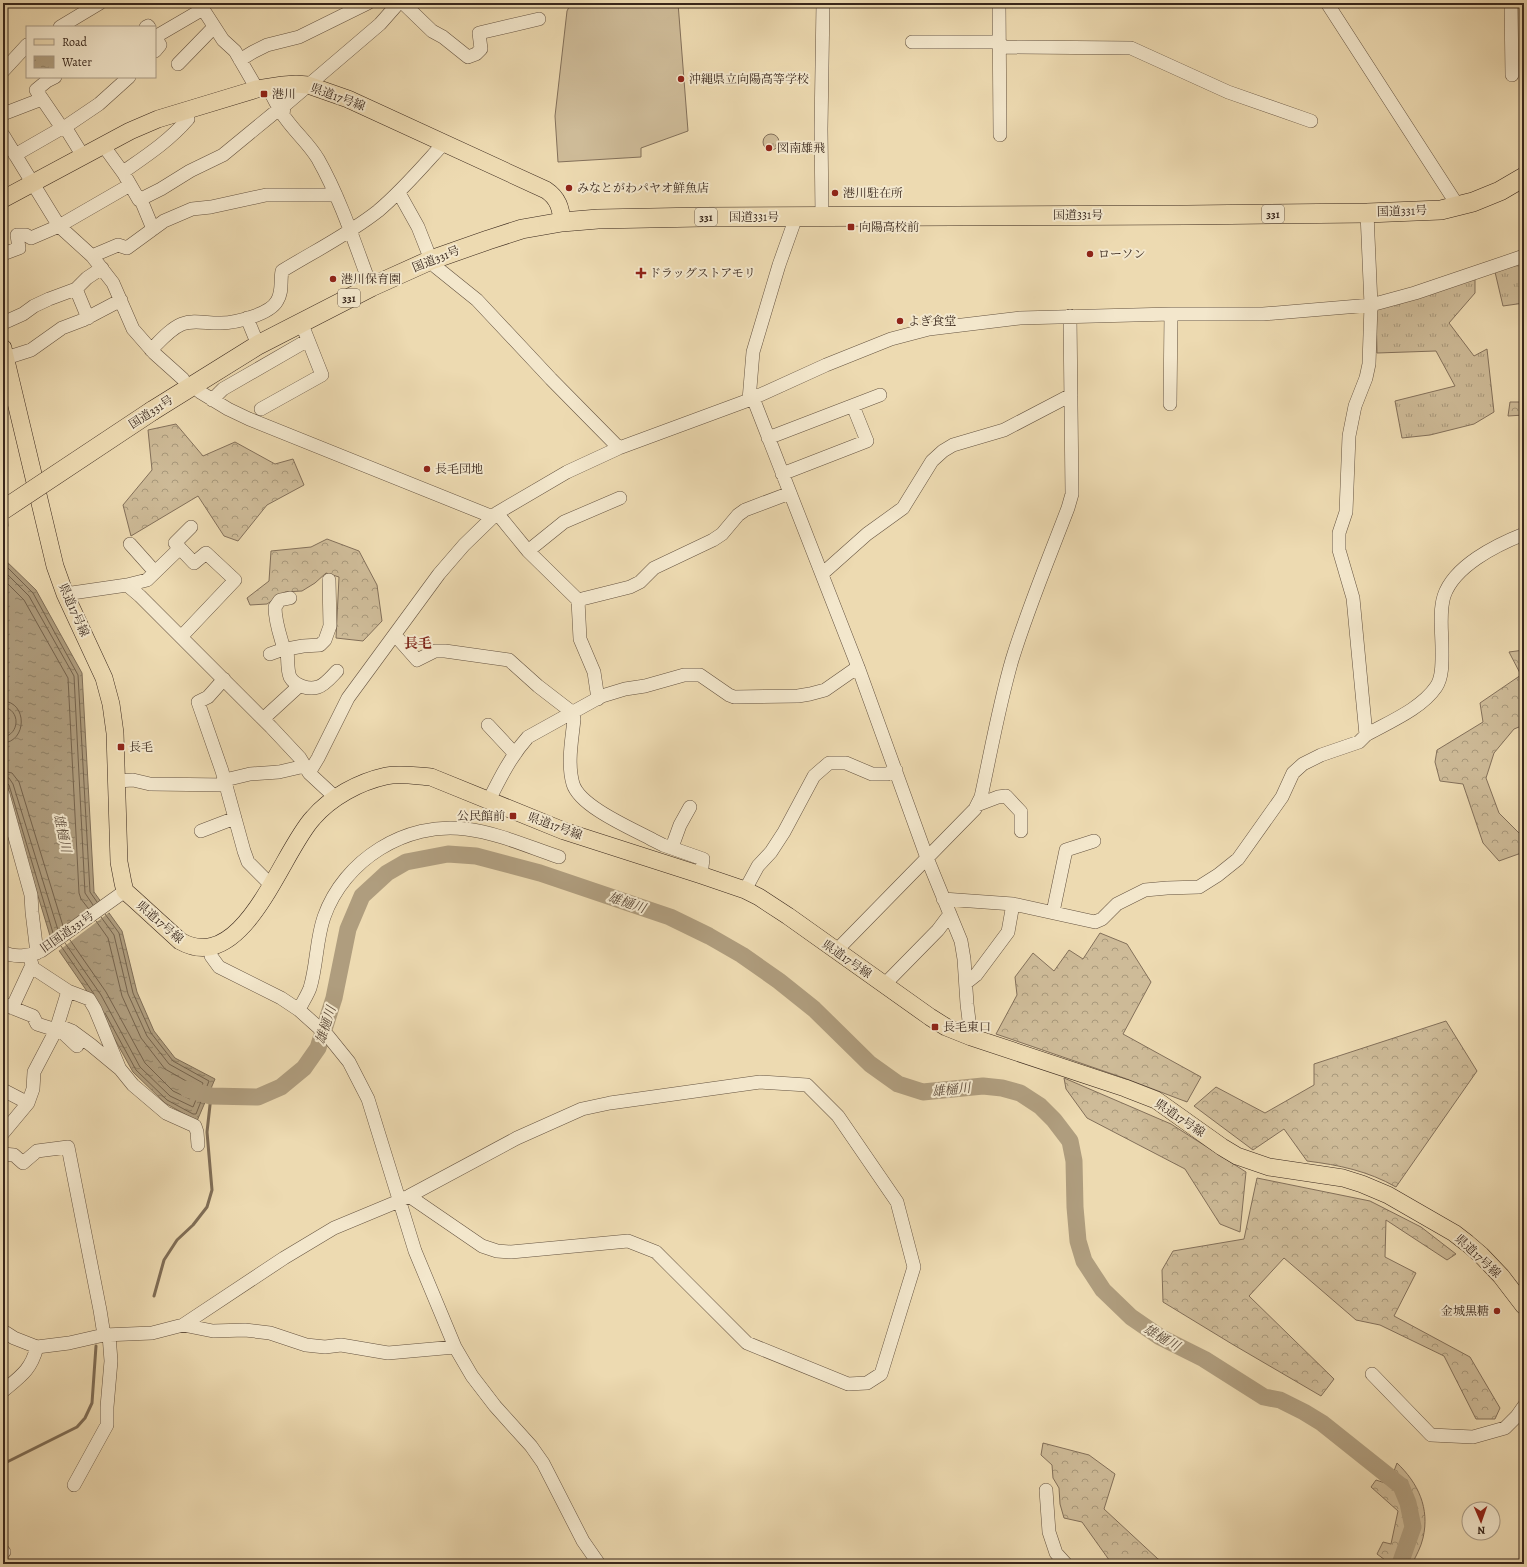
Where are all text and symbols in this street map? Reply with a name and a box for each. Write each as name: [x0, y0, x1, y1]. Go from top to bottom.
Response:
legend: [26, 26, 156, 78]
text: Road: [62, 34, 88, 50]
text: Water: [61, 54, 92, 70]
place label: 沖縄県立向陽高等学校: [689, 71, 809, 87]
marker: 沖縄県立向陽高等学校: [676, 74, 686, 84]
street label: 県道17号線: [308, 80, 368, 114]
place label: 港川: [272, 86, 296, 102]
marker: 港川: [259, 89, 269, 99]
place label: 図南雄飛: [777, 140, 825, 156]
marker: 図南雄飛: [764, 143, 774, 153]
place label: みなとがわパヤオ鮮魚店: [577, 180, 709, 196]
marker: みなとがわパヤオ鮮魚店: [564, 183, 574, 193]
place label: 港川駐在所: [843, 185, 903, 201]
marker: 港川駐在所: [830, 188, 840, 198]
street label: 国道331号: [1377, 202, 1427, 220]
road number: 331: [1262, 205, 1284, 223]
street label: 国道331号: [1053, 207, 1103, 223]
road number: 331: [695, 208, 717, 226]
street label: 国道331号: [729, 209, 779, 225]
place label: 向陽高校前: [859, 219, 919, 235]
marker: 向陽高校前: [846, 222, 856, 232]
street label: 国道331号: [410, 242, 462, 276]
place label: ローソン: [1098, 246, 1146, 262]
marker: ローソン: [1085, 249, 1095, 259]
place label: ドラッグストアモリ: [649, 265, 756, 281]
marker: ドラッグストアモリ: [636, 268, 646, 278]
place label: 港川保育園: [341, 271, 401, 287]
marker: 港川保育園: [328, 274, 338, 284]
road number: 331: [338, 289, 360, 307]
place label: よぎ食堂: [908, 313, 956, 329]
marker: よぎ食堂: [895, 316, 905, 326]
street label: 国道331号: [126, 392, 176, 432]
place label: 長毛団地: [435, 461, 483, 477]
marker: 長毛団地: [422, 464, 432, 474]
street label: 県道17号線: [55, 581, 93, 639]
district label: 長毛: [404, 634, 432, 653]
place label: 長毛: [129, 739, 153, 755]
marker: 長毛: [116, 742, 126, 752]
place label: 公民館前: [457, 808, 505, 824]
street label: 県道17号線: [525, 809, 585, 843]
marker: 公民館前: [508, 811, 518, 821]
water label: 雄樋川: [50, 812, 76, 856]
water label: 雄樋川: [606, 888, 650, 918]
street label: 県道17号線: [133, 897, 187, 947]
street label: 旧国道331号: [37, 908, 97, 956]
street label: 県道17号線: [819, 936, 875, 982]
water label: 雄樋川: [311, 1002, 340, 1046]
place label: 長毛東口: [943, 1019, 991, 1035]
marker: 長毛東口: [930, 1022, 940, 1032]
water label: 雄樋川: [931, 1079, 973, 1100]
street label: 県道17号線: [1152, 1095, 1208, 1141]
street label: 県道17号線: [1452, 1231, 1504, 1281]
place label: 金城黒糖: [1441, 1303, 1489, 1319]
marker: 金城黒糖: [1492, 1306, 1502, 1316]
water label: 雄樋川: [1141, 1320, 1185, 1356]
north arrow: [1461, 1501, 1501, 1541]
text: N: [1477, 1523, 1486, 1538]

